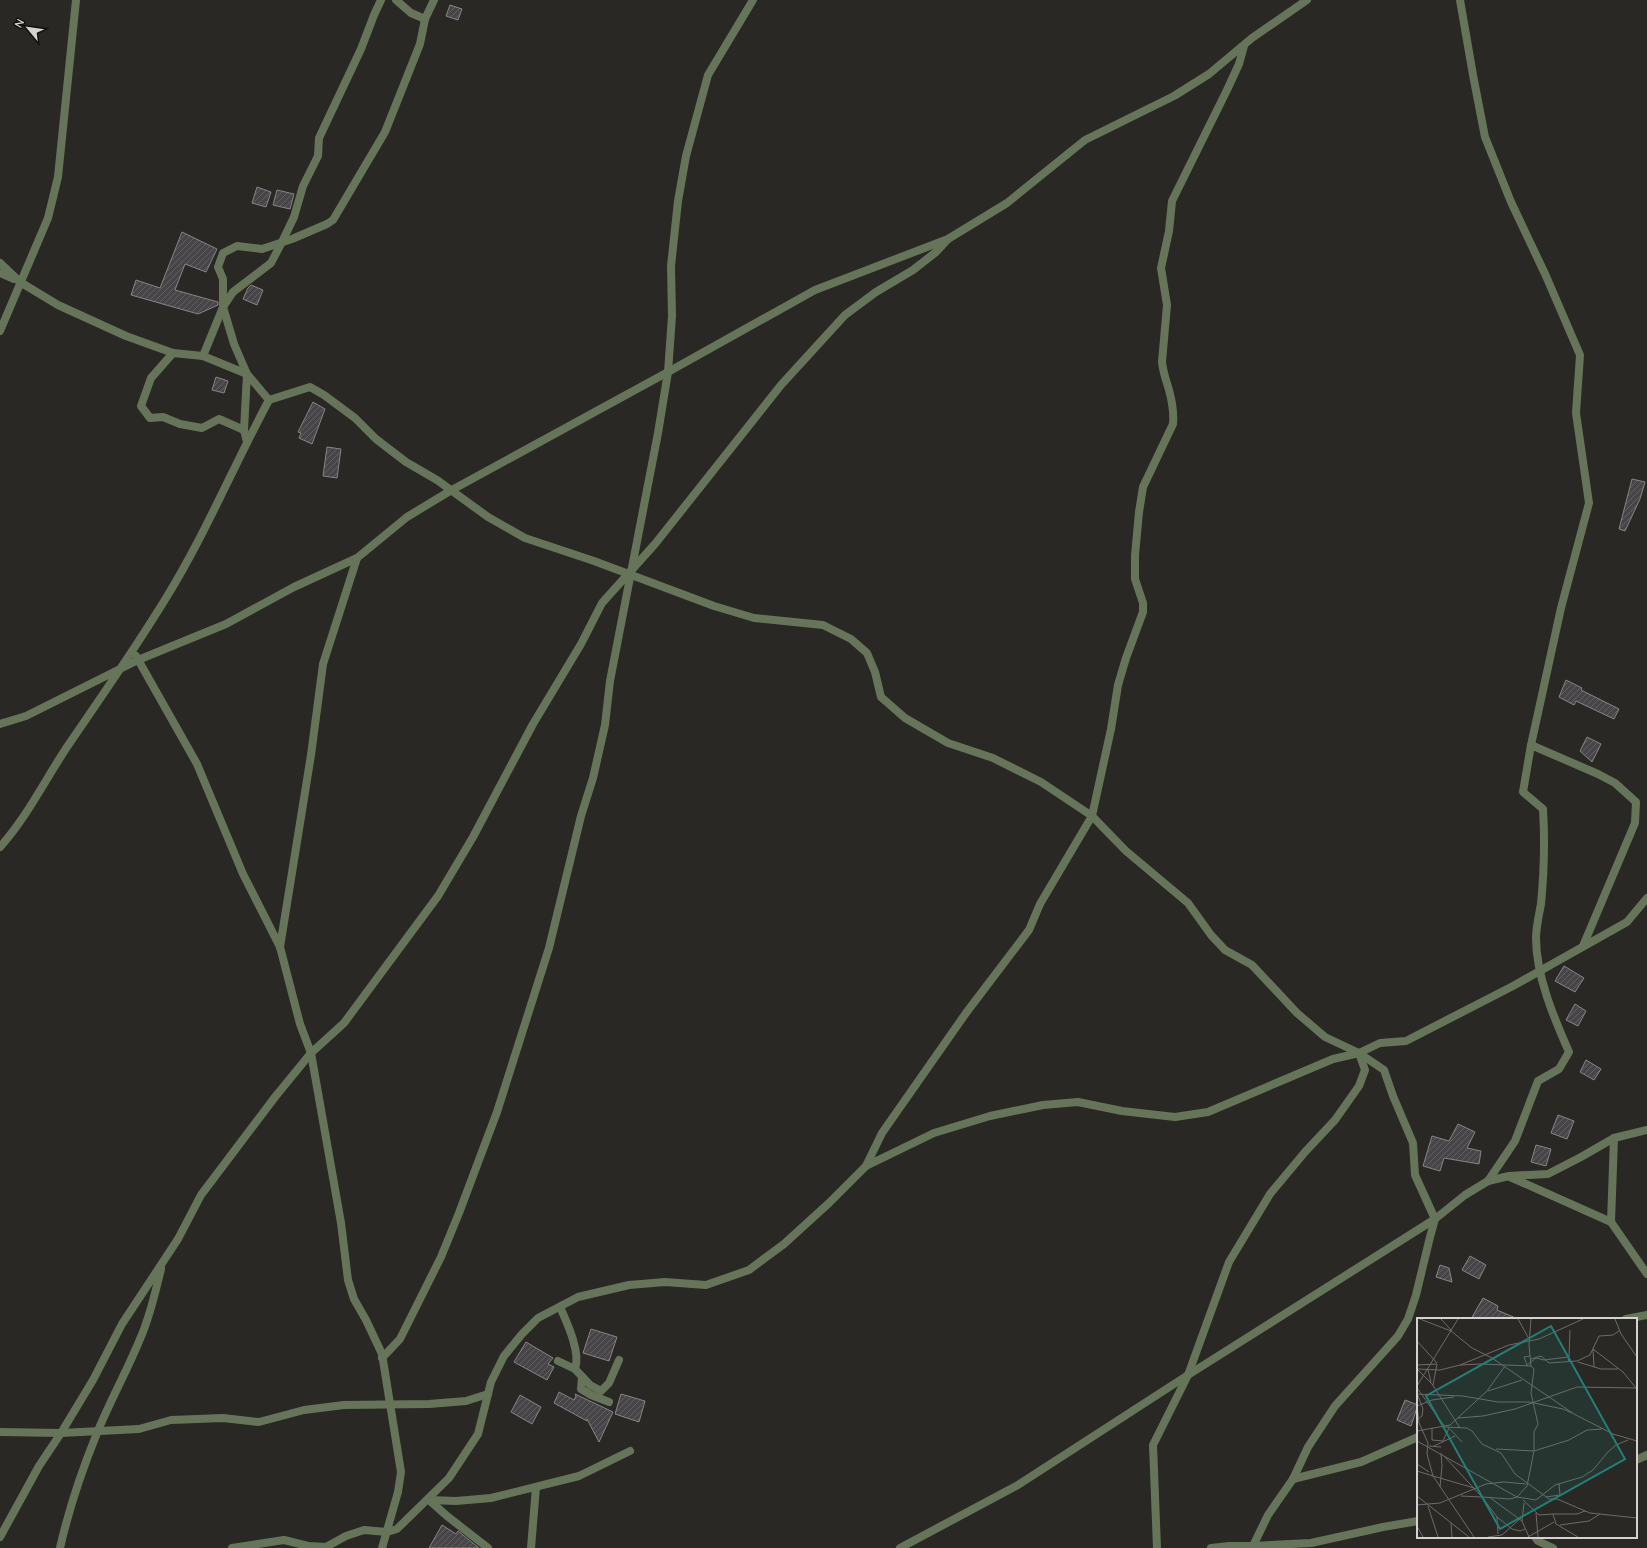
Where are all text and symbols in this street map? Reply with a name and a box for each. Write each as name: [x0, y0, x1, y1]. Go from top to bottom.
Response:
north arrow: [8, 8, 48, 48]
text: N: [11, 16, 27, 30]
inset map: [1417, 1318, 1637, 1538]

